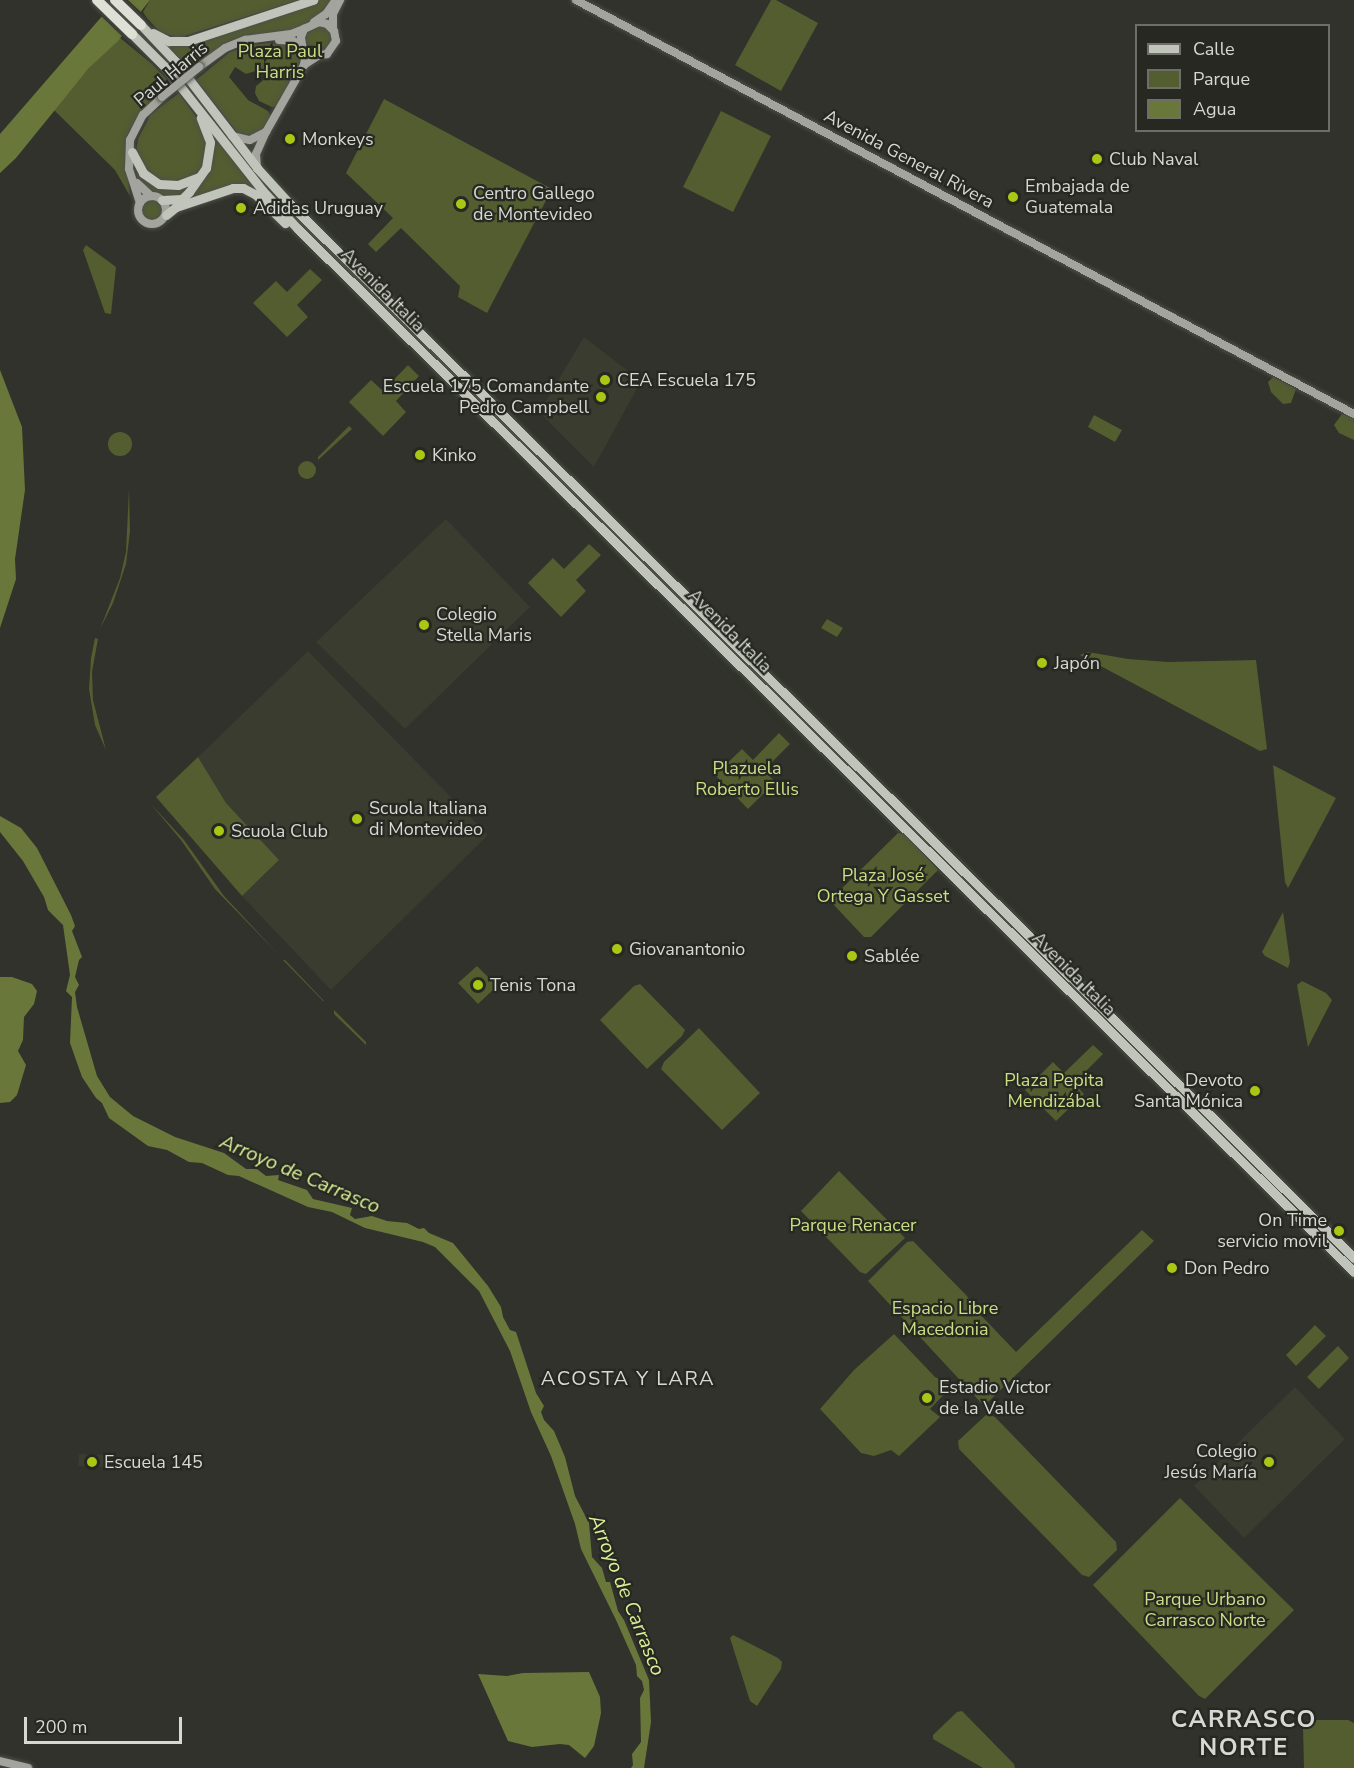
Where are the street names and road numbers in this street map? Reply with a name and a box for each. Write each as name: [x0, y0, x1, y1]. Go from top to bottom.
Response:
street label: Paul Harris: [130, 37, 212, 111]
street label: Avenida General Rivera: [820, 105, 998, 213]
street label: Avenida Italia: [337, 244, 429, 336]
street label: Avenida Italia: [684, 585, 776, 677]
street label: Avenida Italia: [1028, 928, 1120, 1020]

